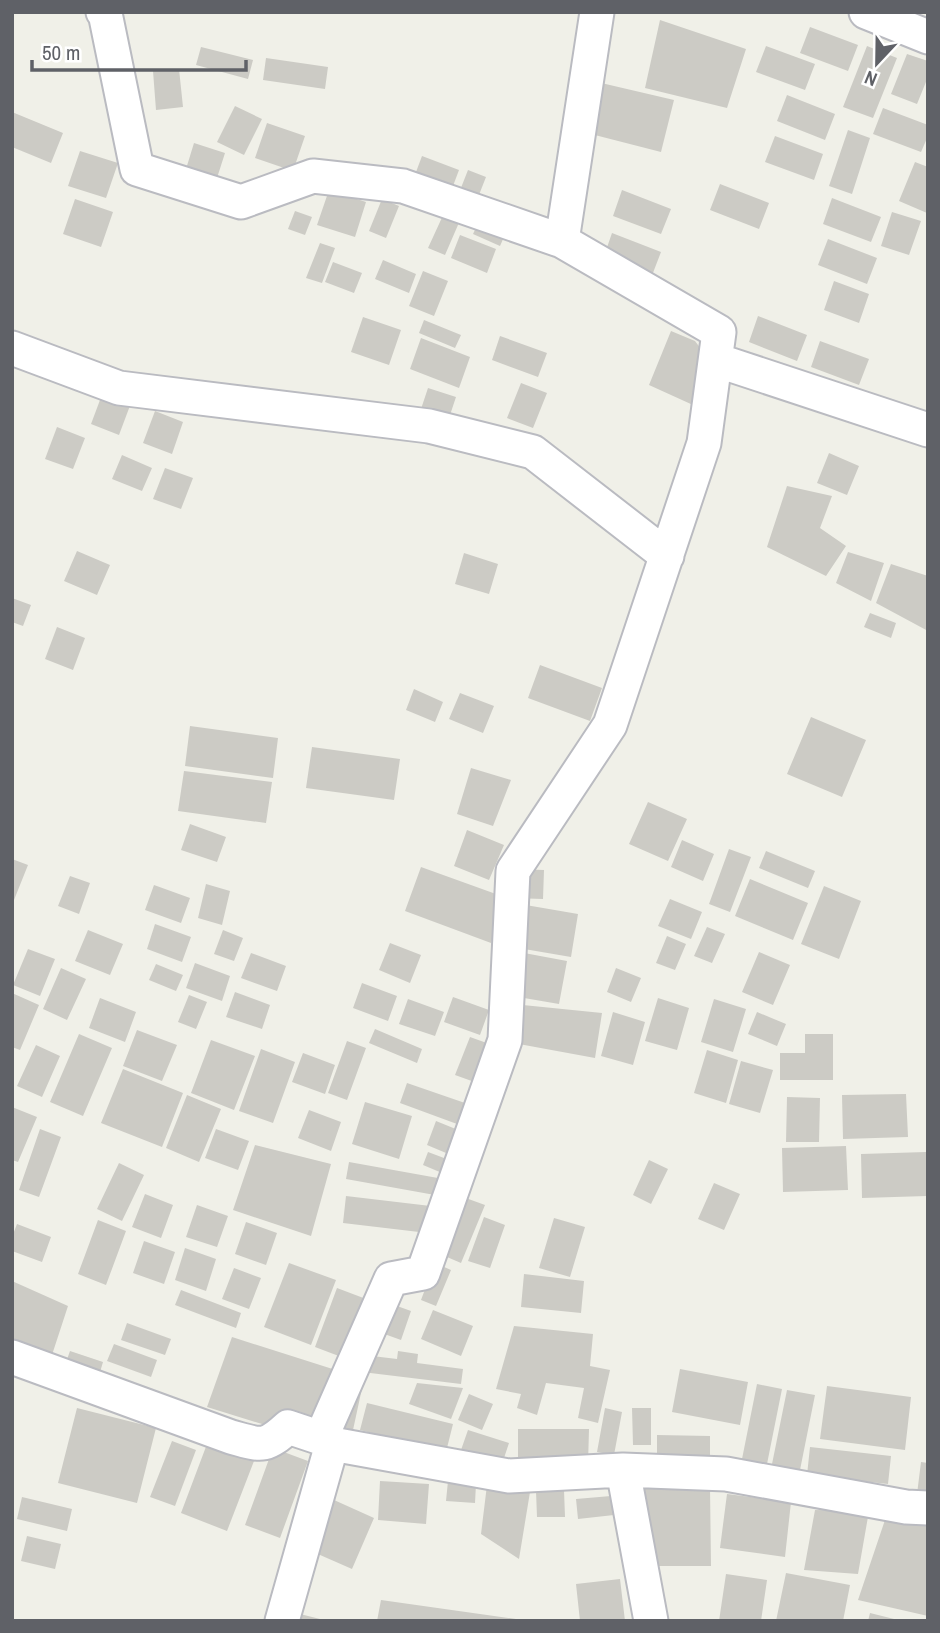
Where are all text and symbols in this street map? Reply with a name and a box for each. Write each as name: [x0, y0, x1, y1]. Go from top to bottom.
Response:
scale bar: [32, 28, 245, 72]
north arrow: [842, 28, 912, 98]
text: 50 m: [42, 38, 80, 67]
text: N: [861, 65, 881, 93]

